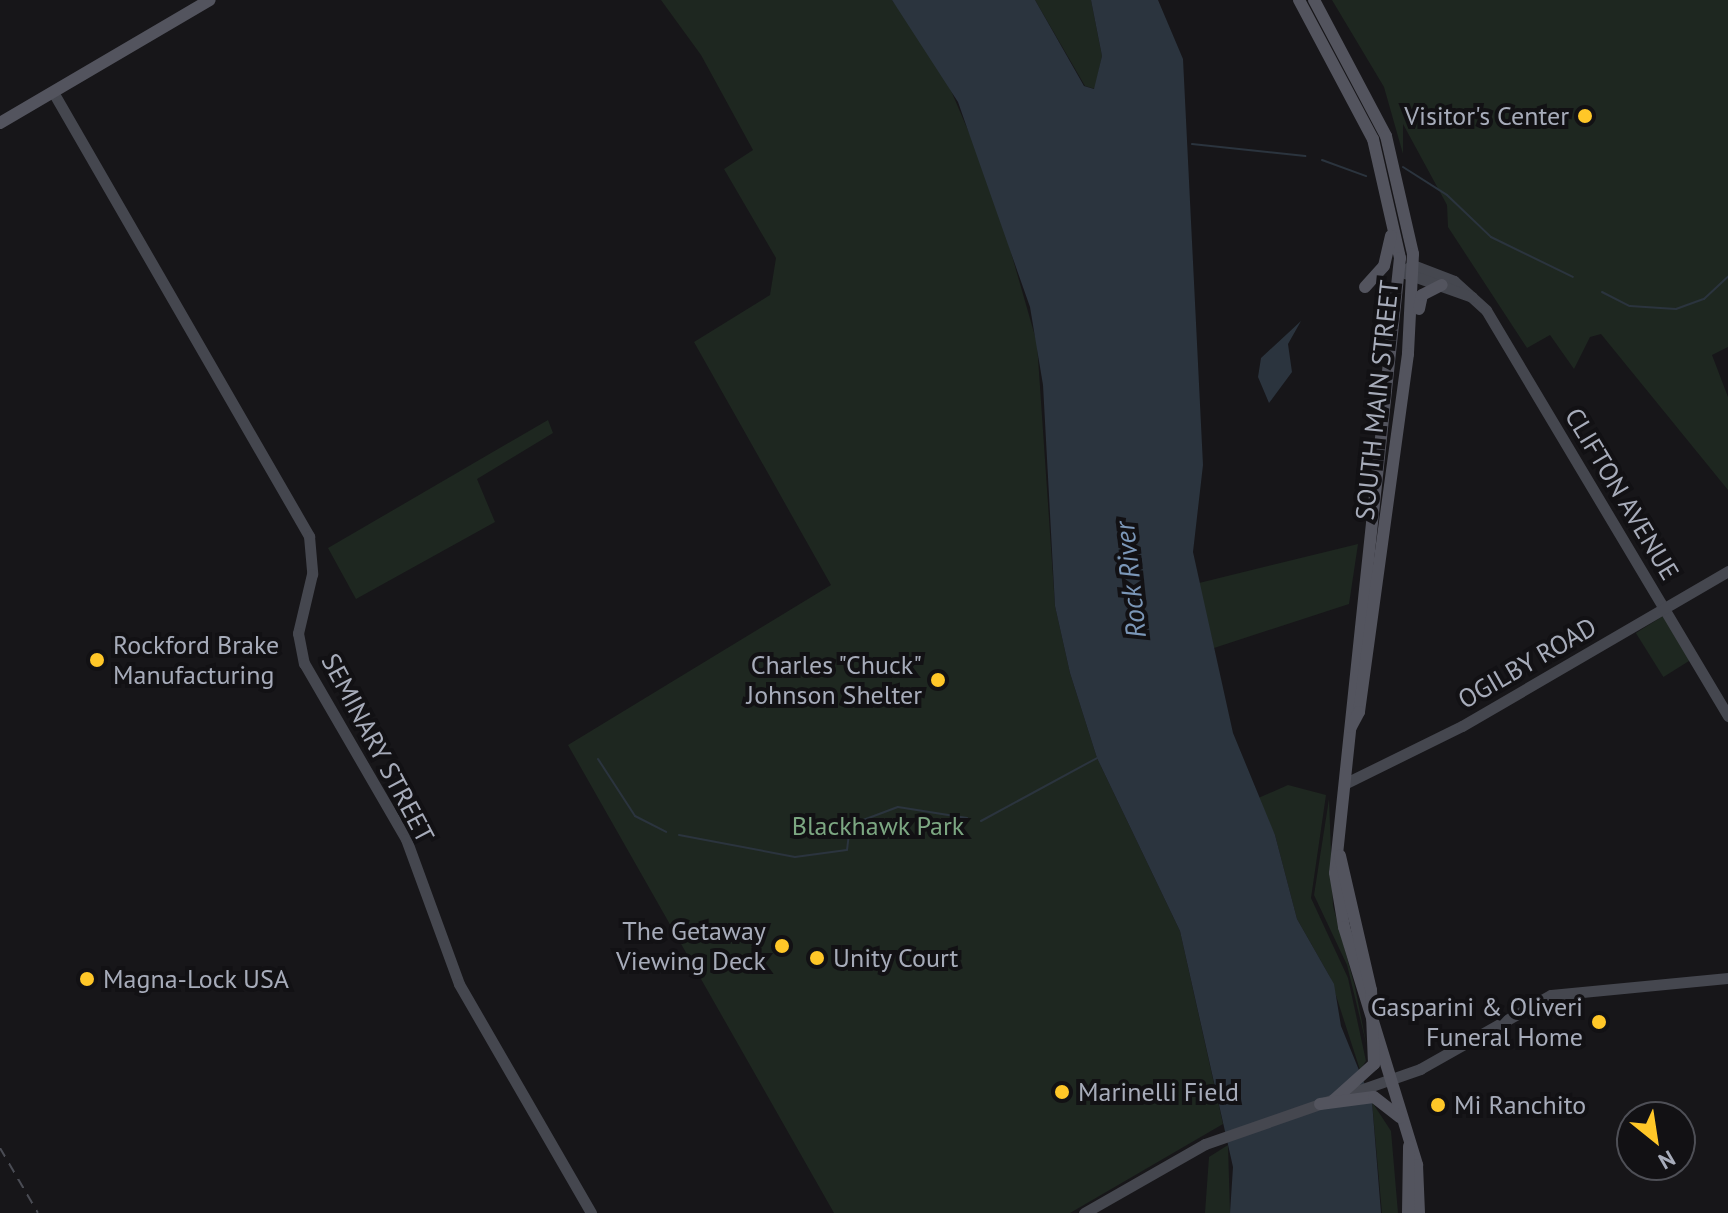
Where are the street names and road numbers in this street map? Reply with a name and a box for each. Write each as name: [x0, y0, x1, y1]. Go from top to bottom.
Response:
street label: SOUTH MAIN STREET: [1349, 278, 1405, 522]
street label: CLIFTON AVENUE: [1558, 402, 1686, 586]
street label: OGILBY ROAD: [1452, 611, 1602, 715]
street label: SEMINARY STREET: [315, 648, 441, 848]

